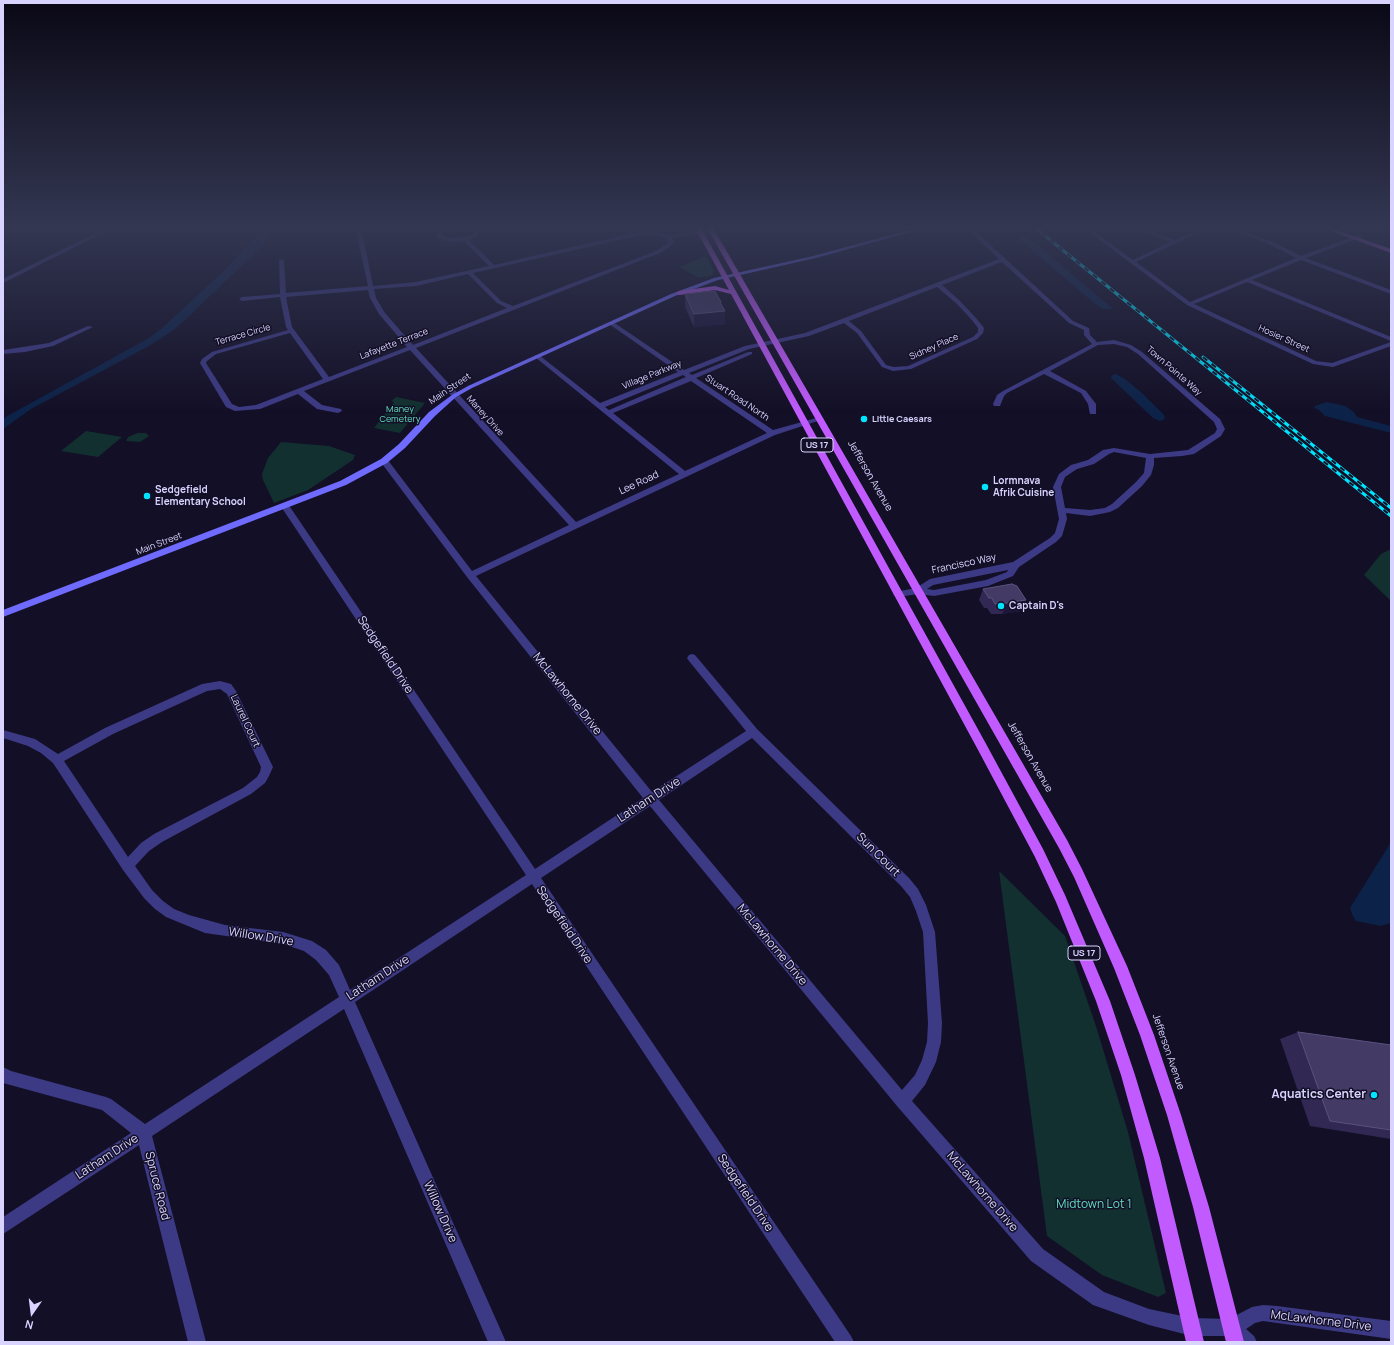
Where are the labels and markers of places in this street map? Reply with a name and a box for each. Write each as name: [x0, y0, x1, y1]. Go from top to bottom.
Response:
marker: Little Caesars: [859, 414, 869, 424]
place label: Little Caesars: [872, 414, 932, 424]
place label: Lormnava Afrik Cuisine: [993, 475, 1054, 498]
marker: Lormnava Afrik Cuisine: [980, 482, 990, 492]
place label: Sedgefield Elementary School: [155, 484, 246, 508]
marker: Sedgefield Elementary School: [142, 491, 152, 501]
place label: Captain D's: [1009, 600, 1064, 612]
marker: Captain D's: [996, 601, 1006, 611]
place label: Aquatics Center: [1271, 1088, 1366, 1102]
marker: Aquatics Center: [1369, 1090, 1379, 1100]

